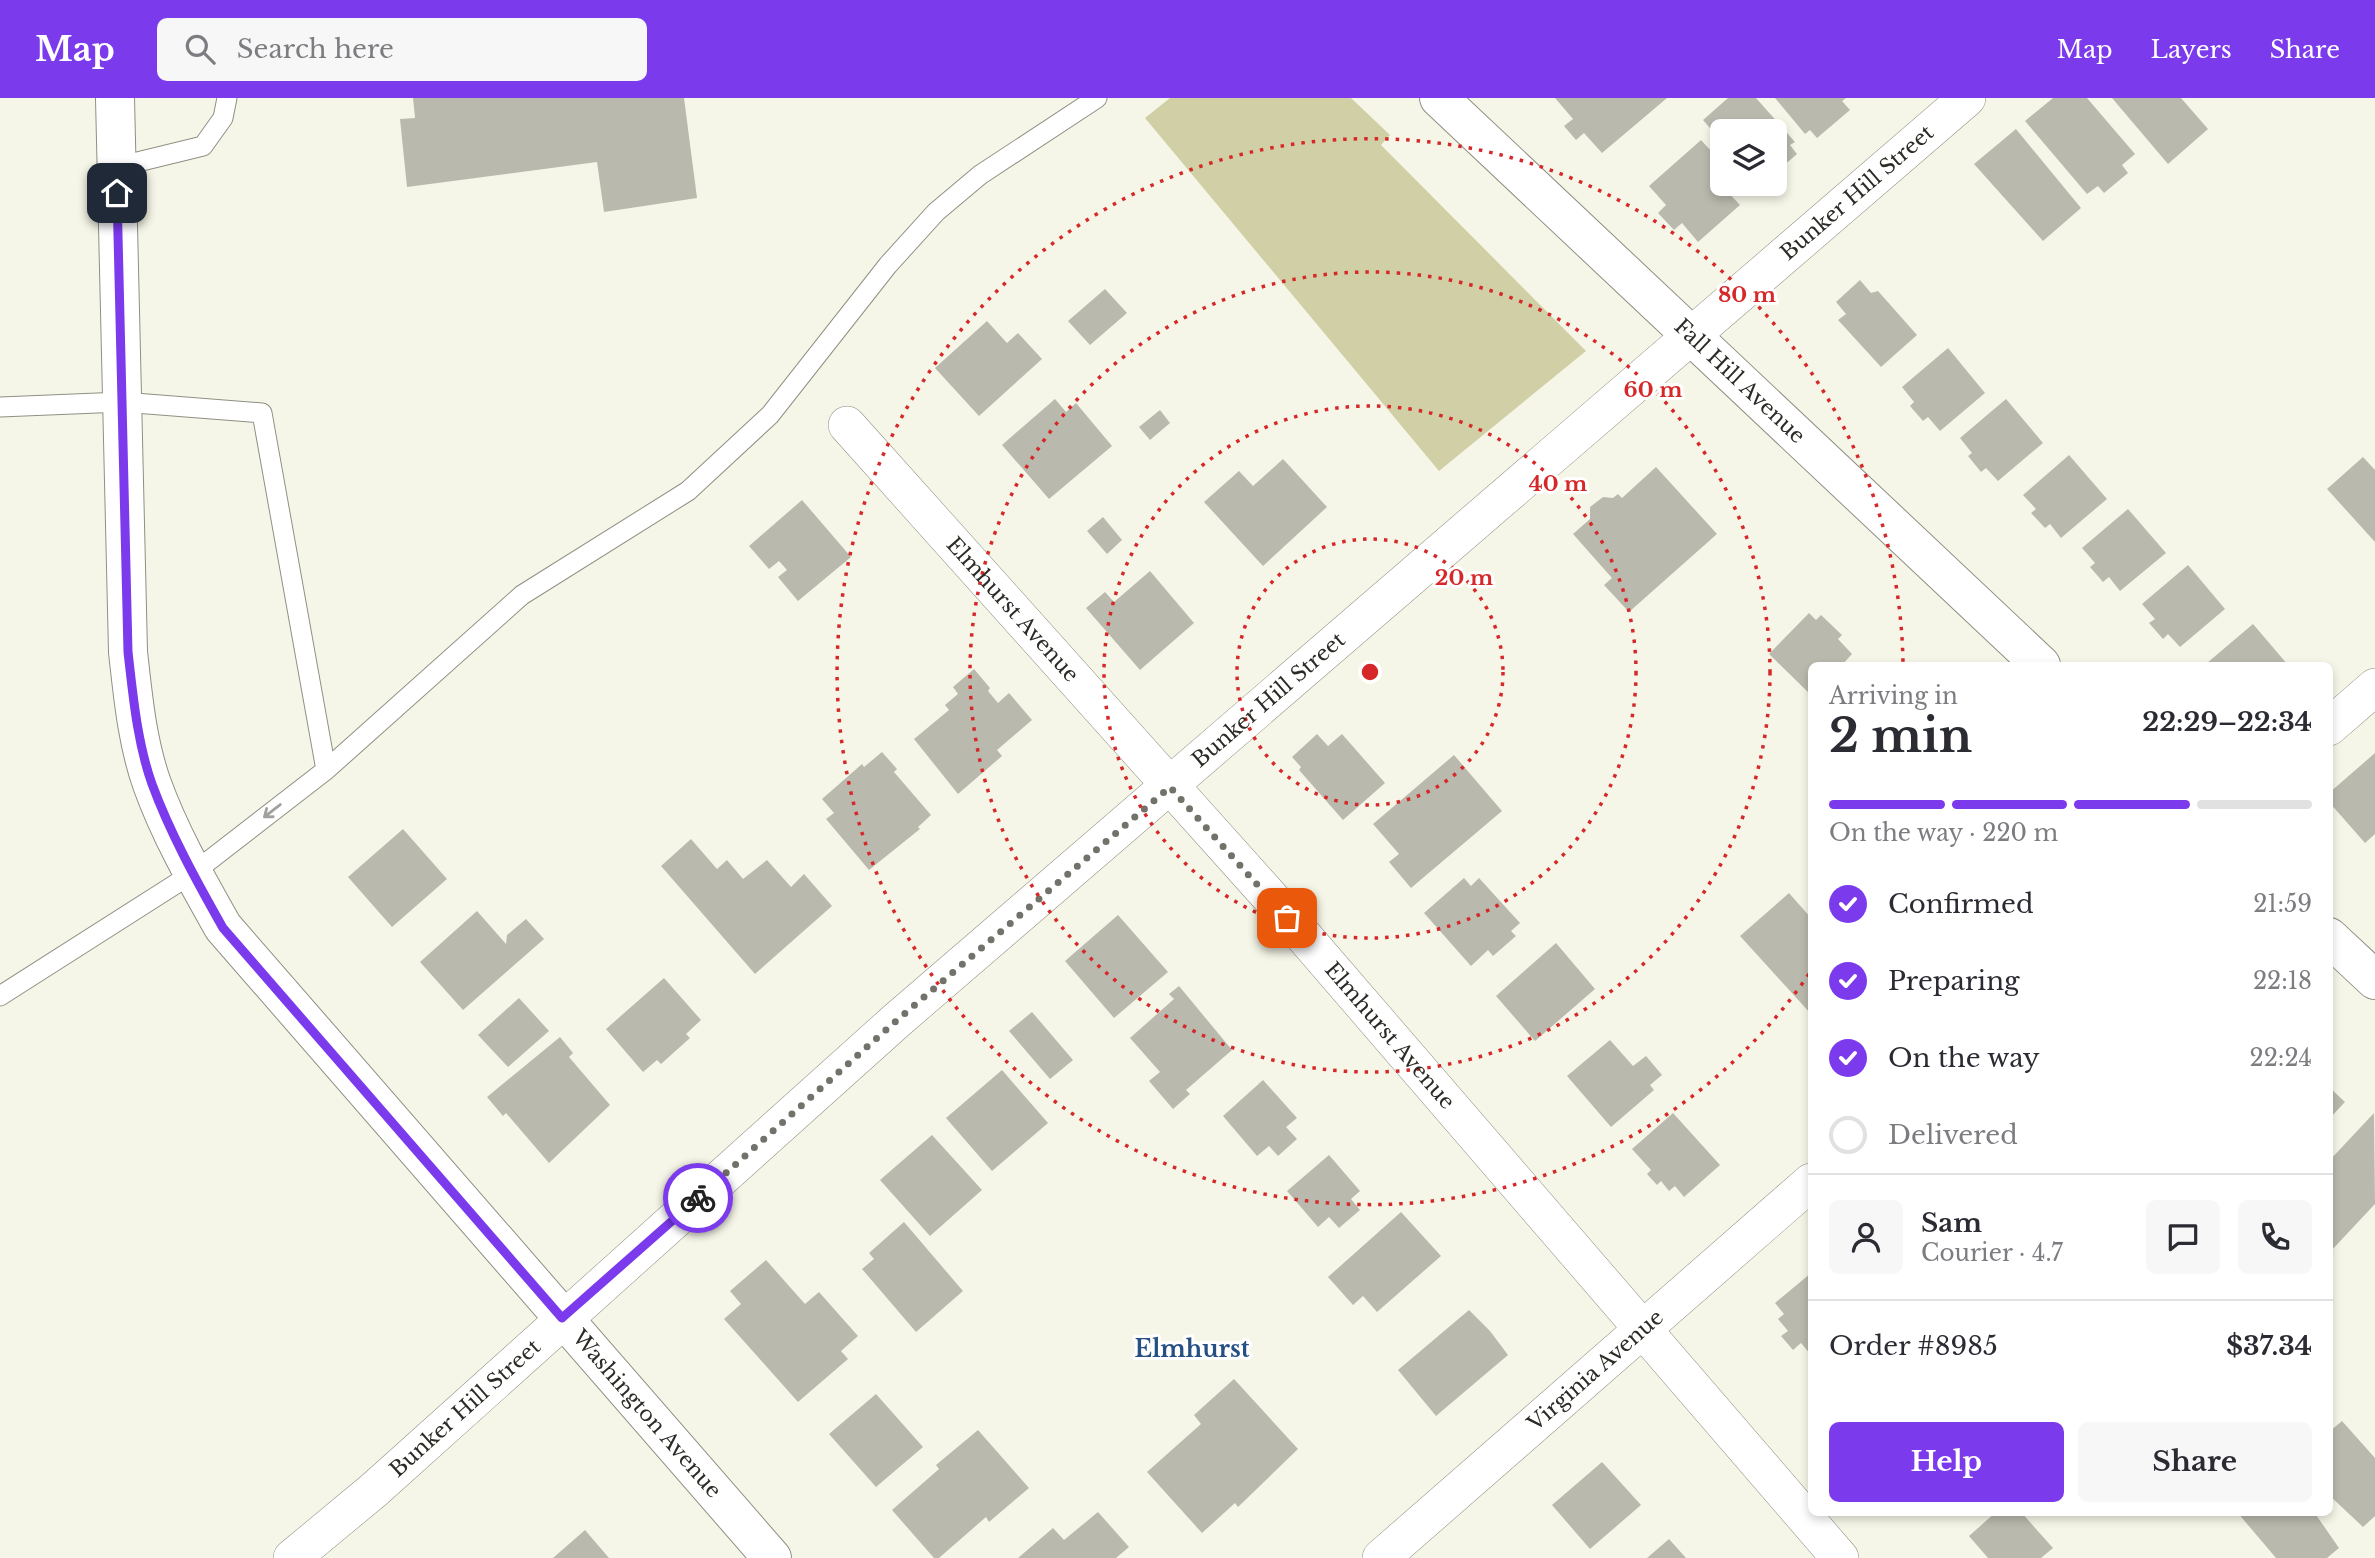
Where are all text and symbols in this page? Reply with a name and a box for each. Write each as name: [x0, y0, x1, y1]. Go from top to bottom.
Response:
search box: [157, 18, 647, 81]
text: Map: [35, 29, 115, 70]
icon: search: [181, 30, 219, 68]
text: Search here: [237, 33, 394, 65]
text: Map: [2057, 35, 2113, 64]
text: Layers: [2151, 35, 2232, 64]
text: Share: [2270, 35, 2340, 64]
map controls: [1710, 119, 1787, 196]
button: layers: [1710, 119, 1787, 196]
street label: Bunker Hill Street: [1775, 120, 1939, 266]
pin: [87, 163, 147, 223]
icon: home: [98, 174, 136, 212]
text: 80 m: [1718, 282, 1776, 308]
street label: Fall Hill Avenue: [1669, 313, 1810, 449]
text: 60 m: [1624, 377, 1682, 403]
text: 40 m: [1529, 471, 1587, 497]
street label: Elmhurst Avenue: [941, 532, 1084, 688]
text: 20 m: [1435, 565, 1493, 591]
street label: Bunker Hill Street: [1187, 627, 1350, 773]
centre of rings: [1358, 660, 1382, 684]
text: Arriving in: [1829, 682, 1958, 710]
text: 22:29–22:34: [2142, 706, 2312, 738]
text: 2 min: [1829, 707, 1972, 764]
one-way arrow: [263, 804, 282, 819]
text: On the way · 220 m: [1829, 819, 2058, 847]
icon: check: [1829, 885, 1867, 923]
pin: [1257, 888, 1317, 948]
text: Confirmed: [1888, 888, 2033, 920]
text: 21:59: [2253, 890, 2312, 918]
icon: bag: [1268, 899, 1306, 937]
street label: Elmhurst Avenue: [1319, 957, 1460, 1115]
icon: check: [1829, 962, 1867, 1000]
text: Preparing: [1888, 965, 2020, 997]
text: 22:18: [2253, 967, 2312, 995]
icon: check: [1829, 1039, 1867, 1077]
text: On the way: [1888, 1042, 2040, 1074]
text: 22:24: [2249, 1044, 2312, 1072]
text: Delivered: [1888, 1119, 2018, 1151]
courier: [663, 1163, 733, 1233]
icon: bike: [679, 1179, 717, 1217]
button: person: [1829, 1200, 1903, 1274]
button: chat: [2146, 1200, 2220, 1274]
button: phone: [2238, 1200, 2312, 1274]
text: Sam: [1921, 1207, 1982, 1239]
text: Courier · 4.7: [1921, 1239, 2063, 1267]
street label: Virginia Avenue: [1522, 1304, 1669, 1437]
street label: Washington Avenue: [566, 1324, 727, 1503]
text: Order #8985: [1829, 1330, 1998, 1362]
text: $37.34: [2226, 1330, 2312, 1362]
street label: Bunker Hill Street: [384, 1334, 546, 1483]
district label: Elmhurst: [1135, 1335, 1250, 1363]
button: Help: [1829, 1422, 2064, 1502]
button: Share: [2078, 1422, 2312, 1502]

